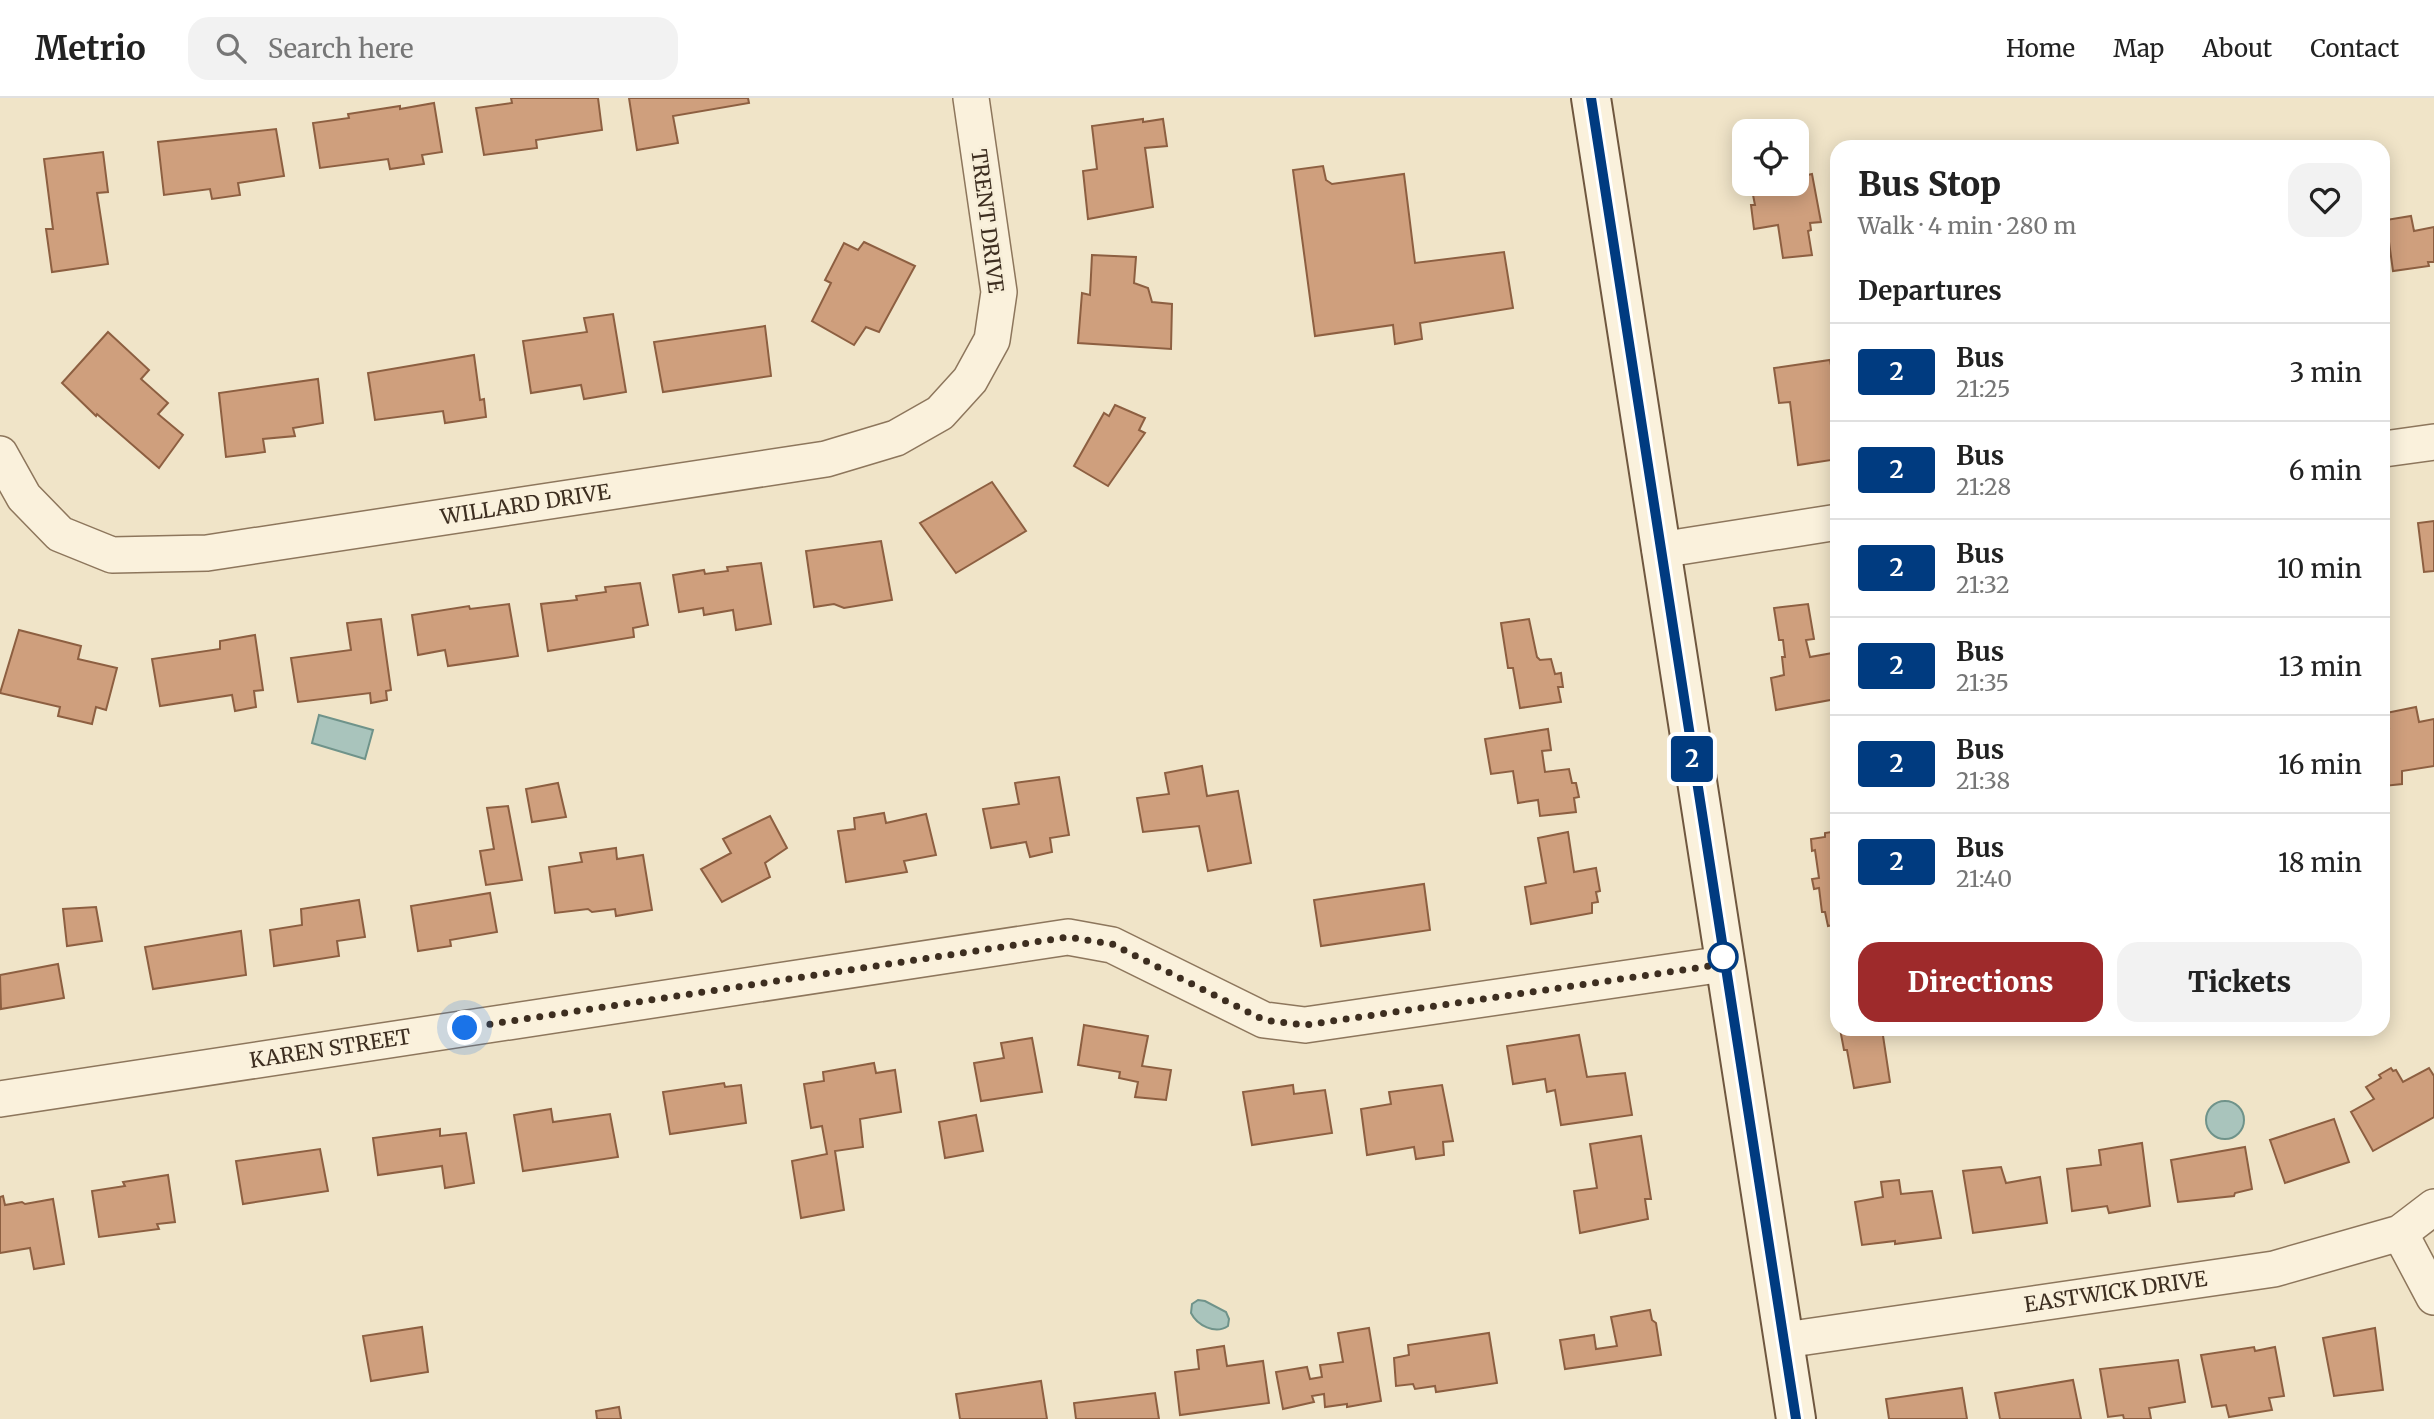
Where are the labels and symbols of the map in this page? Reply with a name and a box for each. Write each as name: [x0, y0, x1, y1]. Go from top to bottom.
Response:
street label: TRENT DRIVE: [965, 147, 1010, 295]
street label: WILLARD DRIVE: [438, 478, 613, 531]
line badge: 2: [1669, 736, 1715, 782]
unlabelled marker: [1708, 942, 1738, 972]
your location: [447, 1010, 482, 1045]
street label: KAREN STREET: [248, 1023, 413, 1074]
street label: EASTWICK DRIVE: [2022, 1265, 2209, 1318]

